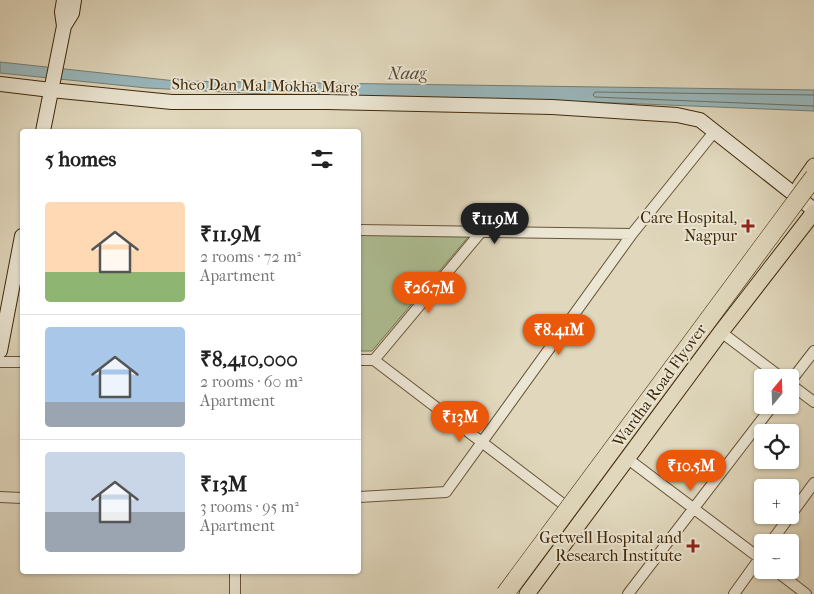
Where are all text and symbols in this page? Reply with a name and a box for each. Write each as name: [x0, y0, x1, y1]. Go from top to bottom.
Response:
water label: Naag: [386, 63, 428, 84]
street label: Sheo Dan Mal Mokha Marg: [171, 74, 359, 97]
icon: filters: [308, 145, 336, 173]
text: 5 homes: [45, 147, 116, 171]
pin: ₹11.9M: [454, 202, 536, 245]
place label: Care Hospital, Nagpur: [640, 208, 737, 245]
text: ₹11.9M: [472, 209, 518, 228]
marker: Care Hospital, Nagpur: [741, 219, 755, 233]
icon: home: [85, 222, 145, 282]
text: ₹11.9M: [200, 222, 261, 246]
text: 2 rooms · 72 m²: [200, 247, 301, 266]
text: Apartment: [200, 266, 275, 285]
pin: ₹26.7M: [388, 272, 470, 314]
text: ₹26.7M: [404, 278, 454, 297]
pin: ₹8.41M: [518, 314, 600, 356]
text: ₹8.41M: [534, 320, 584, 339]
street label: Wardha Road Flyover: [608, 320, 711, 451]
icon: home: [85, 347, 145, 407]
text: ₹8,410,000: [200, 347, 298, 371]
north arrow: [754, 369, 799, 414]
map controls: [754, 369, 799, 579]
text: 2 rooms · 60 m²: [200, 372, 303, 391]
text: Apartment: [200, 391, 275, 410]
pin: ₹13M: [430, 400, 490, 443]
text: ₹13M: [442, 407, 478, 426]
button: locate: [754, 424, 799, 469]
pin: ₹10.5M: [650, 450, 732, 492]
text: ₹10.5M: [667, 456, 715, 475]
icon: home: [85, 472, 145, 532]
text: ₹13M: [200, 472, 247, 496]
button: +: [754, 479, 799, 524]
text: 3 rooms · 95 m²: [200, 497, 299, 516]
text: Apartment: [200, 516, 275, 535]
place label: Getwell Hospital and Research Institute: [539, 528, 682, 565]
button: −: [754, 534, 799, 579]
marker: Getwell Hospital and Research Institute: [686, 539, 700, 553]

